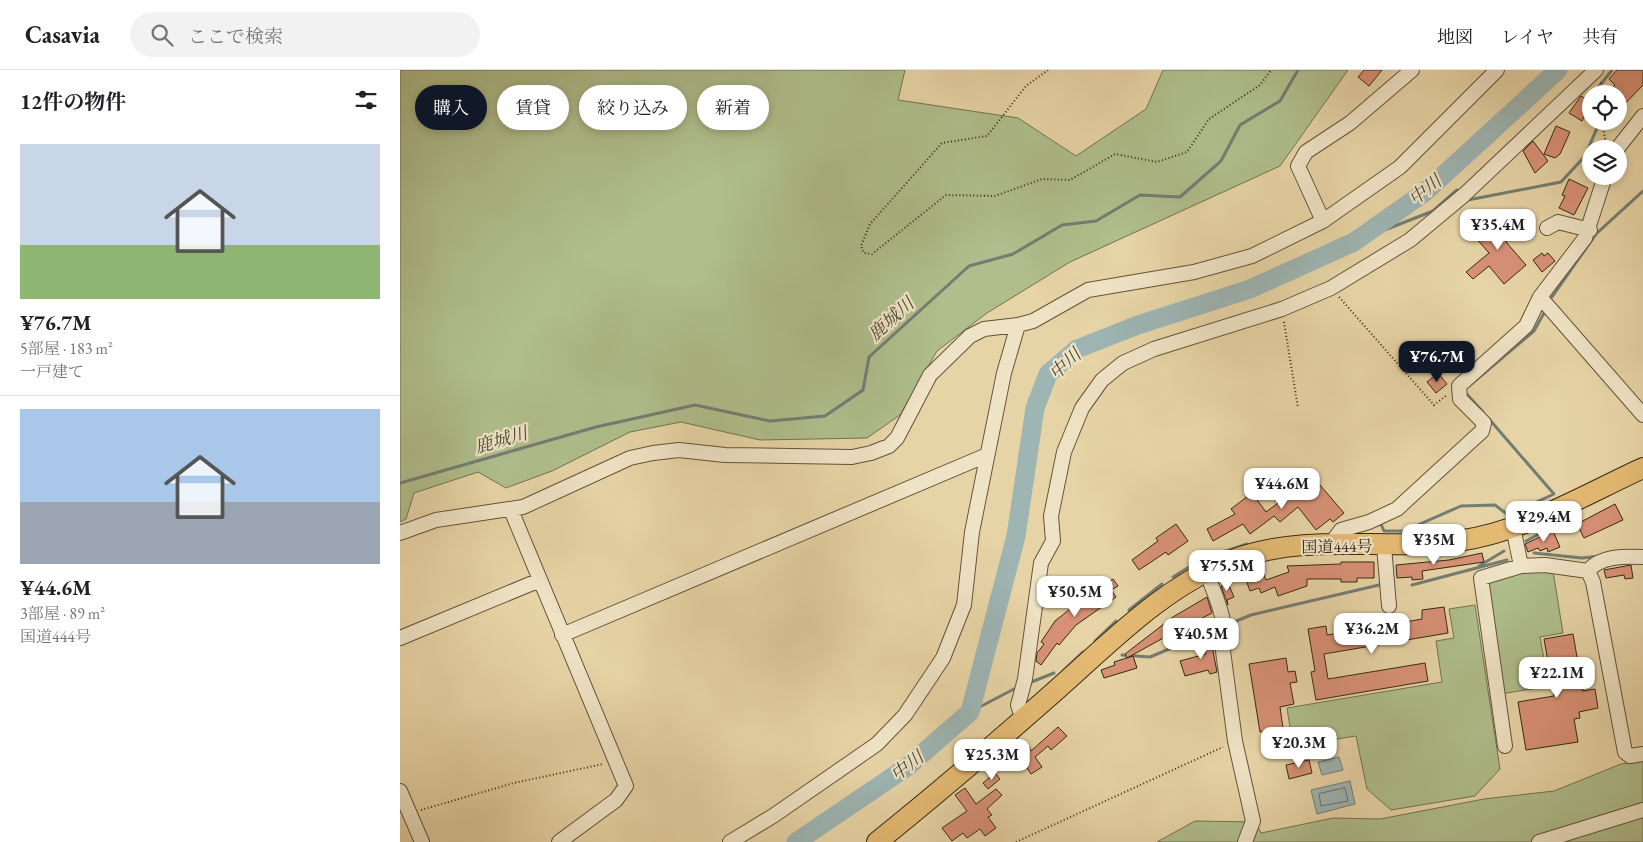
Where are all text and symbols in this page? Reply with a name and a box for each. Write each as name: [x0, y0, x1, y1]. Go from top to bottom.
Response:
search box: [130, 12, 480, 57]
text: Casavia: [25, 19, 100, 50]
icon: search: [148, 21, 176, 49]
text: ここで検索: [188, 24, 283, 49]
text: 地図: [1437, 25, 1473, 48]
text: レイヤ: [1501, 25, 1554, 48]
text: 共有: [1582, 25, 1618, 48]
chip: 購入: [415, 85, 487, 130]
chip: 賃貸: [497, 85, 569, 130]
chip: 絞り込み: [579, 85, 687, 130]
chip: 新着: [697, 85, 769, 130]
map controls: [1582, 85, 1627, 185]
button: locate: [1582, 85, 1627, 130]
icon: filters: [352, 86, 380, 114]
text: 12件の物件: [20, 88, 126, 115]
button: layers: [1582, 140, 1627, 185]
water label: 中川: [1403, 168, 1447, 210]
icon: home: [155, 176, 245, 266]
pin: ¥35.4M: [1457, 208, 1539, 251]
text: ¥35.4M: [1471, 214, 1525, 235]
water label: 鹿城川: [863, 291, 920, 345]
text: ¥76.7M: [20, 309, 91, 336]
text: 5部屋 · 183 m²: [20, 338, 113, 359]
pin: ¥76.7M: [1396, 340, 1478, 383]
water label: 中川: [1044, 342, 1087, 384]
text: ¥76.7M: [1410, 346, 1464, 367]
text: 一戸建て: [20, 361, 84, 382]
water label: 鹿城川: [472, 420, 532, 458]
icon: home: [155, 442, 245, 532]
pin: ¥44.6M: [1241, 468, 1323, 510]
text: ¥44.6M: [1255, 473, 1309, 494]
pin: ¥29.4M: [1503, 500, 1585, 543]
text: ¥29.4M: [1517, 506, 1571, 527]
pin: ¥35M: [1404, 524, 1464, 566]
text: ¥35M: [1413, 529, 1455, 550]
street label: 国道444号: [1301, 535, 1373, 558]
pin: ¥75.5M: [1186, 550, 1268, 592]
text: ¥75.5M: [1200, 555, 1254, 576]
text: ¥44.6M: [20, 574, 91, 601]
pin: ¥50.5M: [1034, 576, 1116, 618]
text: ¥50.5M: [1048, 581, 1102, 602]
text: 3部屋 · 89 m²: [20, 603, 105, 624]
pin: ¥36.2M: [1331, 612, 1413, 655]
pin: ¥40.5M: [1160, 618, 1242, 660]
text: ¥36.2M: [1345, 618, 1399, 639]
text: ¥40.5M: [1174, 623, 1228, 644]
text: 国道444号: [20, 626, 91, 647]
pin: ¥22.1M: [1516, 656, 1598, 699]
text: ¥22.1M: [1530, 662, 1584, 683]
pin: ¥20.3M: [1258, 726, 1340, 769]
text: ¥20.3M: [1272, 732, 1326, 753]
pin: ¥25.3M: [951, 738, 1033, 781]
water label: 中川: [885, 744, 930, 786]
text: ¥25.3M: [965, 744, 1019, 765]

